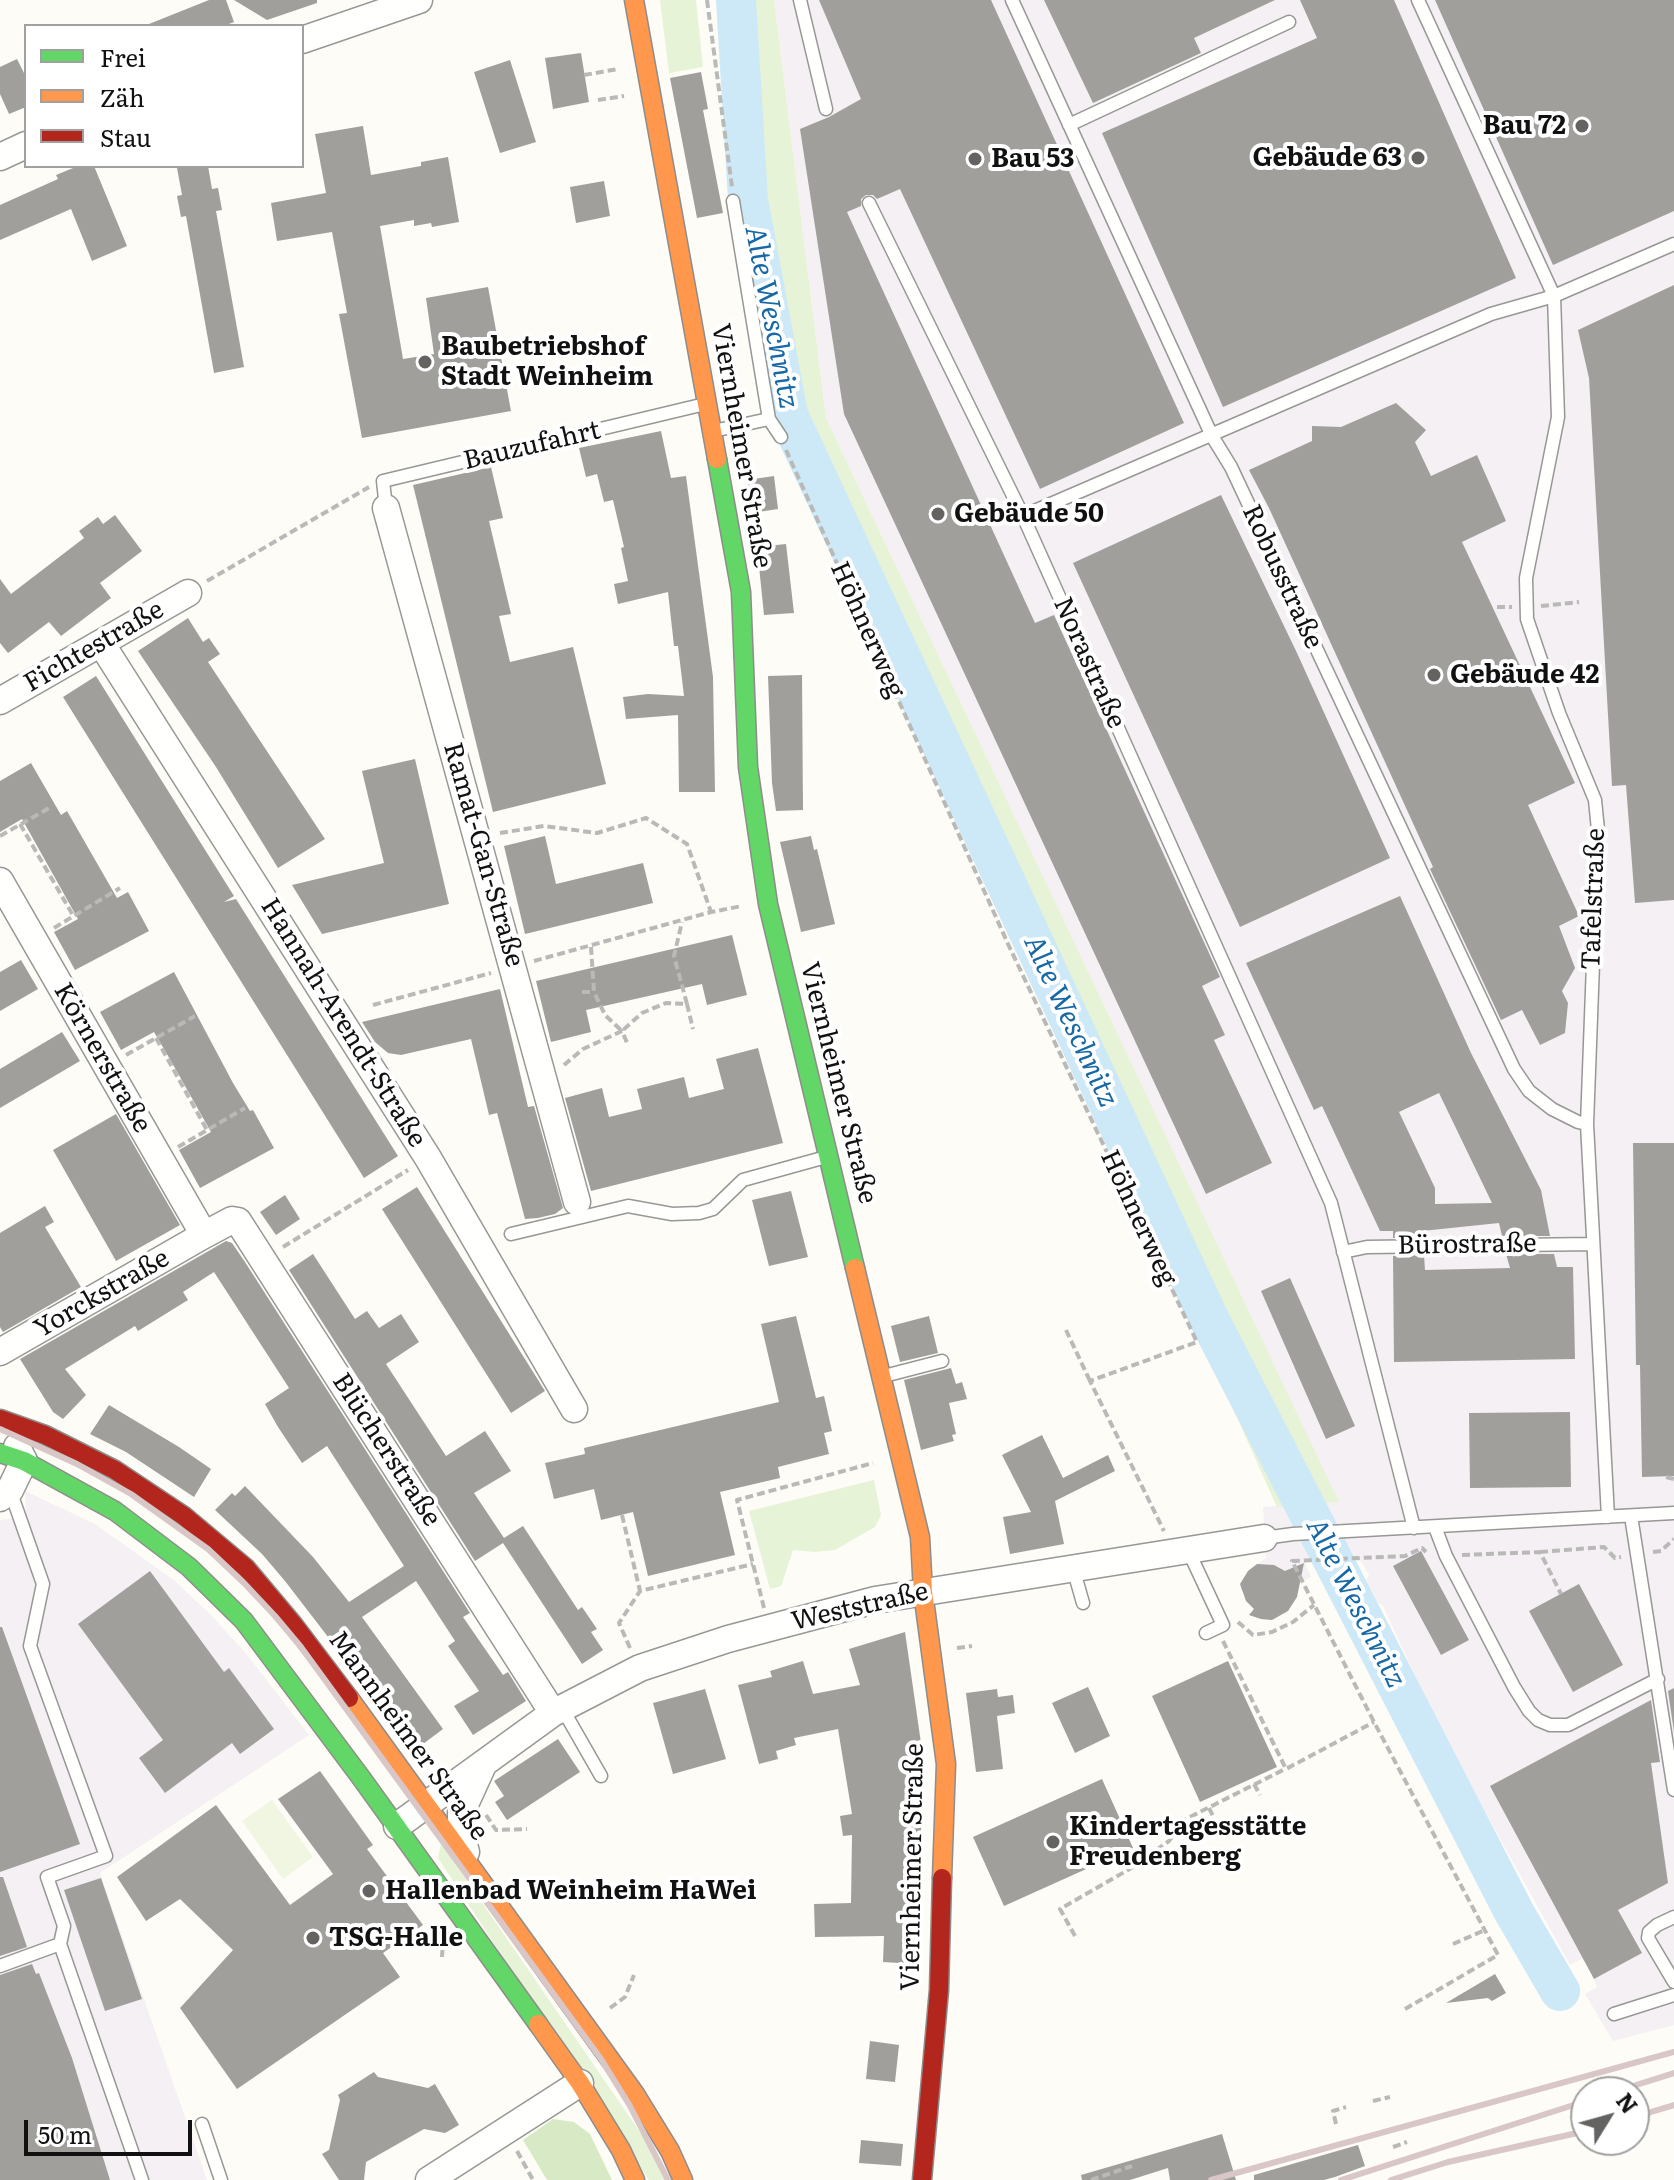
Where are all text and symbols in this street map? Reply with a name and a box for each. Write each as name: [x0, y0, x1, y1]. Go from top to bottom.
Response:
legend: [24, 24, 304, 168]
text: Frei: [100, 39, 146, 74]
text: Zäh: [100, 79, 145, 114]
place label: Bau 72: [1482, 110, 1566, 142]
marker: Bau 72: [1573, 117, 1591, 135]
text: Stau: [100, 119, 151, 154]
place label: Gebäude 63: [1253, 142, 1402, 174]
place label: Bau 53: [991, 143, 1075, 175]
marker: Gebäude 63: [1409, 149, 1427, 167]
marker: Bau 53: [966, 150, 984, 168]
water label: Alte Weschnitz: [737, 223, 805, 411]
street label: Viernheimer Straße: [704, 321, 778, 571]
place label: Baubetriebshof Stadt Weinheim: [441, 331, 653, 392]
marker: Baubetriebshof Stadt Weinheim: [416, 353, 434, 371]
street label: Bauzufahrt: [460, 415, 604, 477]
place label: Gebäude 50: [954, 498, 1104, 530]
street label: Robusstraße: [1235, 500, 1329, 654]
marker: Gebäude 50: [929, 505, 947, 523]
street label: Höhnerweg: [823, 557, 911, 703]
street label: Norastraße: [1046, 593, 1132, 733]
street label: Fichtestraße: [19, 594, 169, 700]
place label: Gebäude 42: [1450, 659, 1599, 691]
marker: Gebäude 42: [1425, 666, 1443, 684]
street label: Ramat-Gan-Straße: [436, 739, 530, 971]
street label: Tafelstraße: [1576, 828, 1612, 970]
street label: Hannah-Arendt-Straße: [254, 893, 432, 1153]
water label: Alte Weschnitz: [1016, 930, 1124, 1112]
street label: Viernheimer Straße: [793, 959, 883, 1207]
street label: Körnerstraße: [47, 978, 157, 1138]
street label: Höhnerweg: [1093, 1145, 1183, 1291]
street label: Bürostraße: [1397, 1228, 1537, 1262]
street label: Yorckstraße: [29, 1243, 175, 1345]
street label: Blücherstraße: [325, 1368, 447, 1532]
water label: Alte Weschnitz: [1298, 1513, 1412, 1693]
street label: Weststraße: [789, 1576, 931, 1638]
street label: Mannheimer Straße: [322, 1625, 494, 1847]
street label: Viernheimer Straße: [895, 1743, 931, 1991]
place label: Kindertagesstätte Freudenberg: [1069, 1811, 1306, 1872]
marker: Kindertagesstätte Freudenberg: [1044, 1833, 1062, 1851]
place label: Hallenbad Weinheim HaWei: [385, 1875, 757, 1907]
marker: Hallenbad Weinheim HaWei: [360, 1882, 378, 1900]
place label: TSG-Halle: [329, 1922, 463, 1954]
marker: TSG-Halle: [304, 1929, 322, 1947]
north arrow: [1570, 2076, 1650, 2156]
text: N: [1609, 2085, 1647, 2120]
scale bar: [28, 2104, 196, 2154]
text: 50 m: [38, 2116, 92, 2151]

